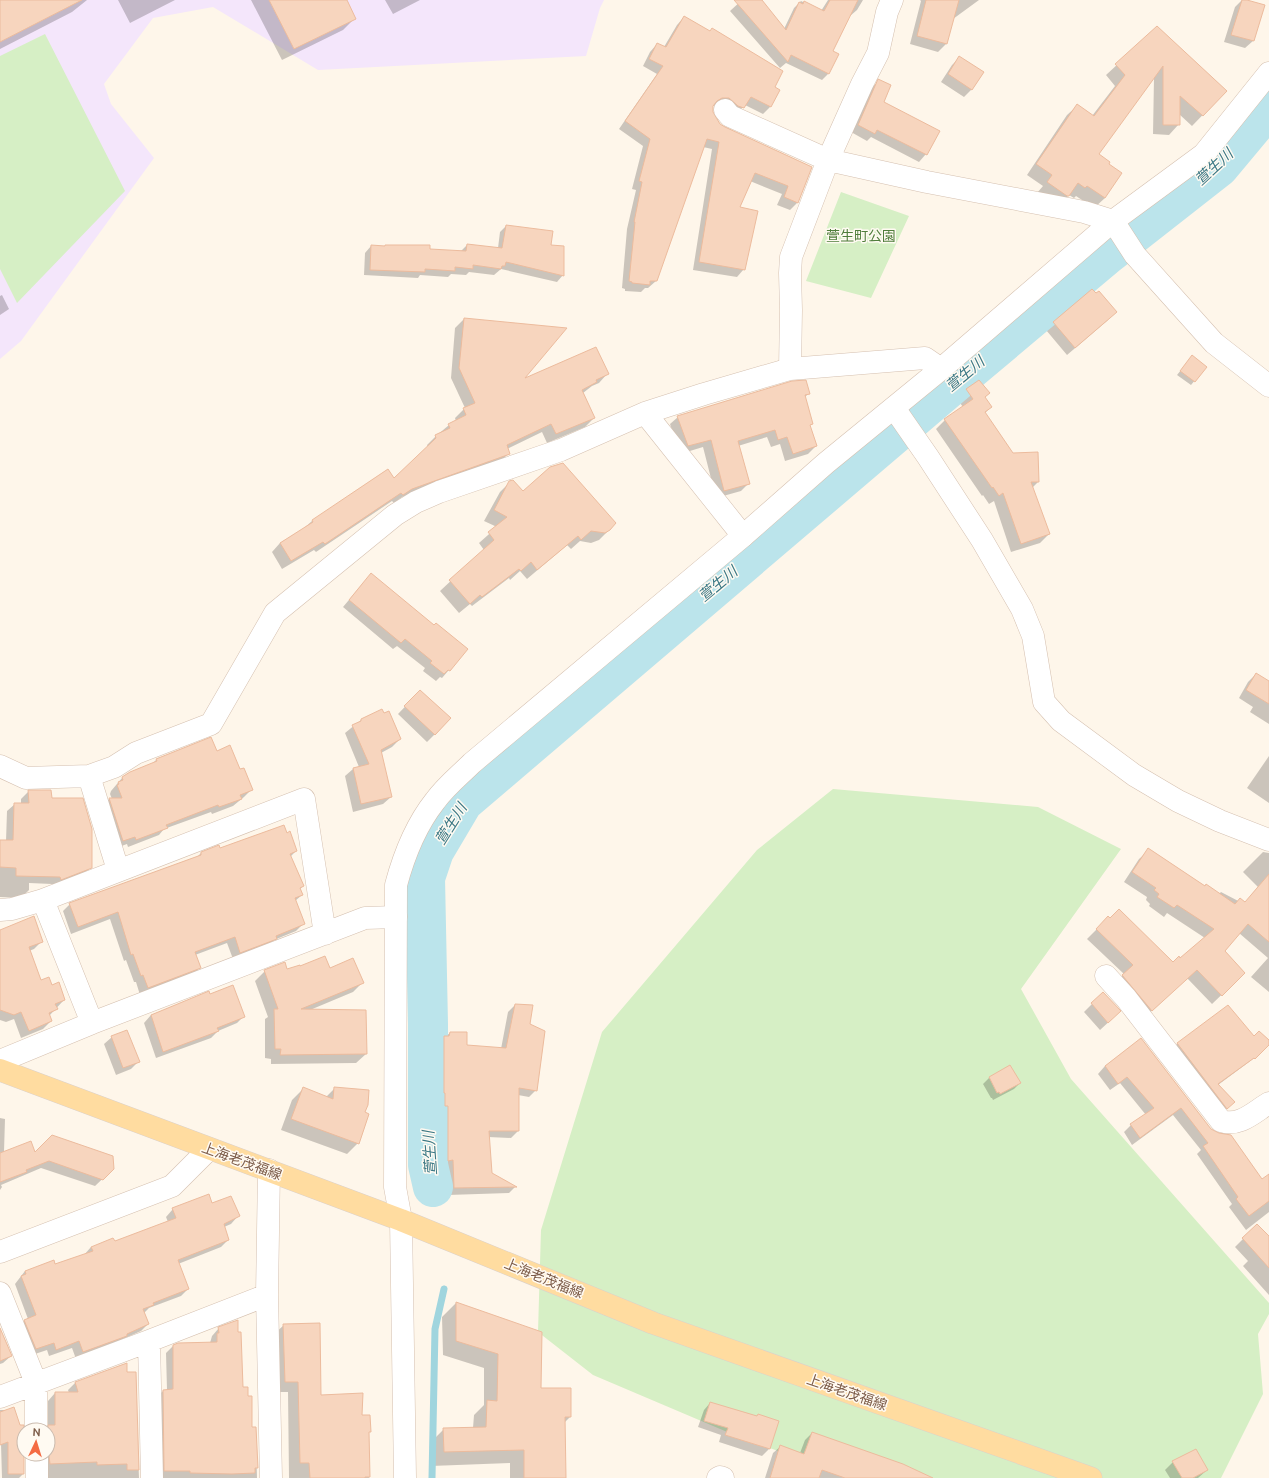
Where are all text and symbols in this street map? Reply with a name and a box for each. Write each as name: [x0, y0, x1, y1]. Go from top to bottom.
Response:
water label: 萱生川: [1191, 144, 1237, 188]
park label: 萱生町公園: [826, 228, 896, 244]
water label: 萱生川: [942, 351, 989, 395]
water label: 萱生川: [695, 561, 742, 605]
water label: 萱生川: [431, 798, 471, 847]
water label: 萱生川: [419, 1128, 440, 1176]
street label: 上海老茂福線: [200, 1139, 284, 1183]
street label: 上海老茂福線: [502, 1255, 586, 1301]
street label: 上海老茂福線: [805, 1371, 889, 1413]
north arrow: [16, 1422, 56, 1462]
text: N: [32, 1426, 41, 1438]

